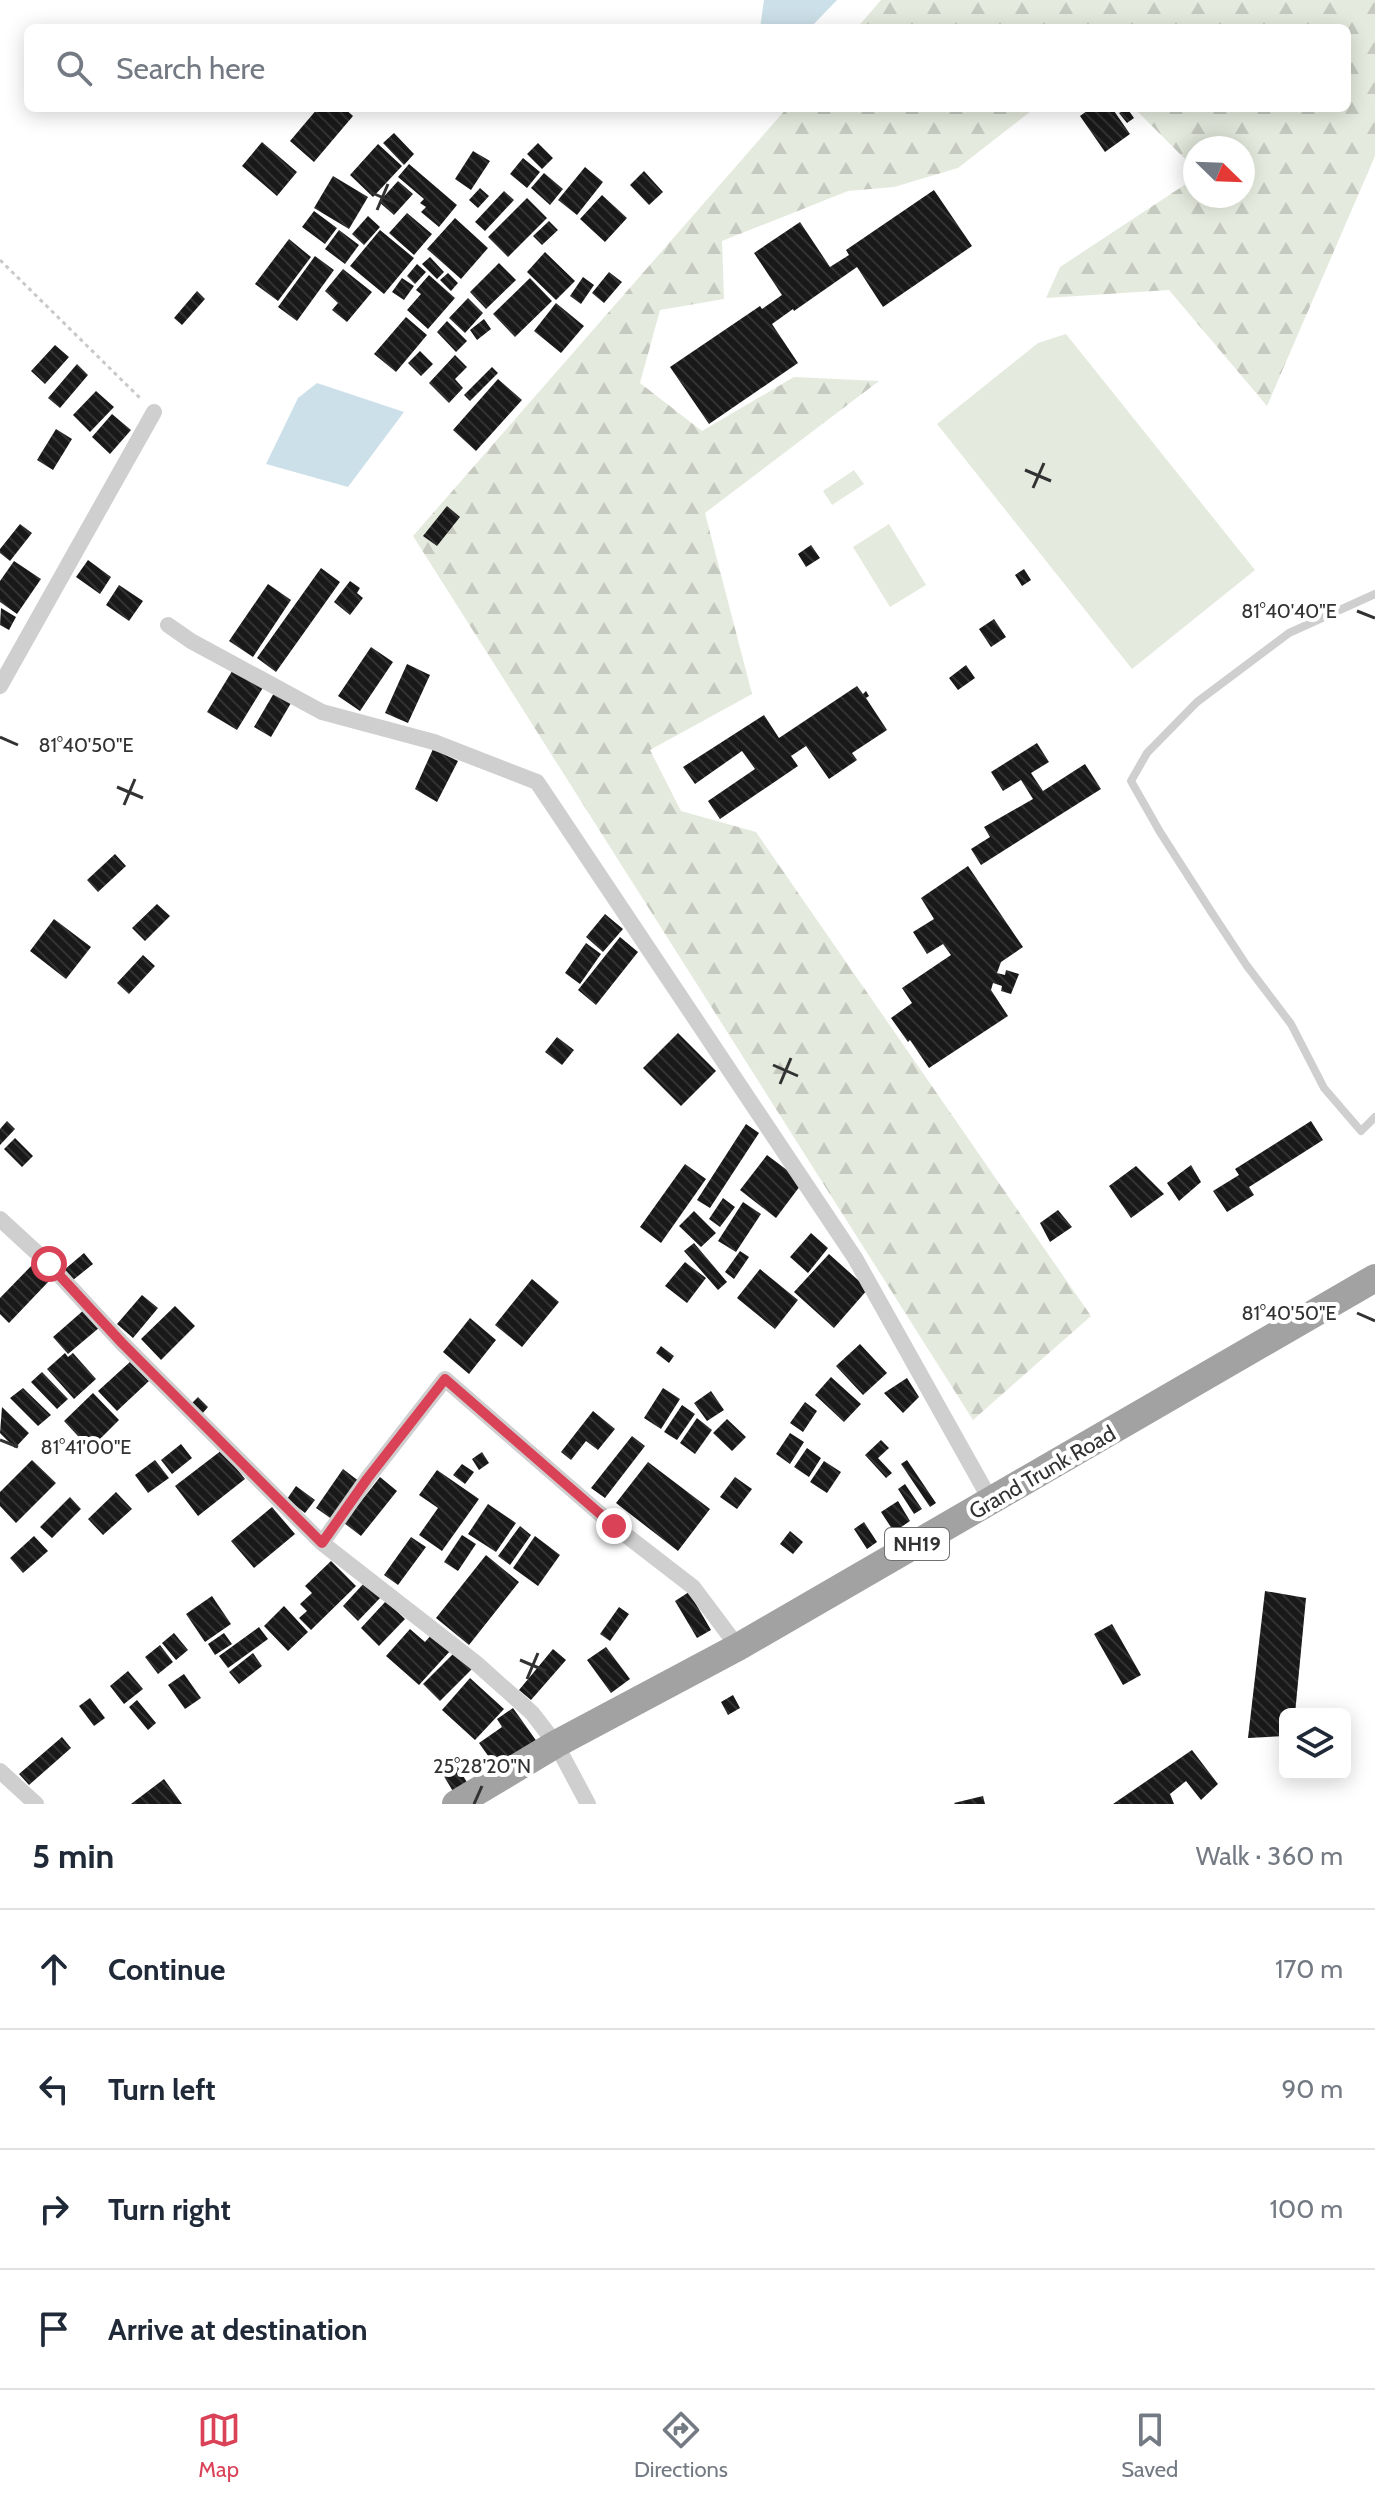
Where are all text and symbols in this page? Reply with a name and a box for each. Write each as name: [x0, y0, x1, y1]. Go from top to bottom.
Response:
search box: [24, 24, 1351, 112]
icon: search: [52, 46, 96, 90]
text: Search here: [116, 50, 265, 87]
north arrow: [1183, 136, 1255, 208]
text: 81°40'40"E: [1241, 599, 1337, 623]
text: 81°40'50"E: [38, 733, 134, 757]
route start: [31, 1246, 67, 1282]
text: 81°40'50"E: [1241, 1301, 1337, 1325]
street label: Grand Trunk Road: [964, 1420, 1120, 1525]
text: 81°41'00"E: [41, 1435, 131, 1459]
route end: [596, 1508, 632, 1544]
road number: NH19: [885, 1528, 949, 1560]
map controls: [1279, 1708, 1351, 1780]
button: layers: [1279, 1708, 1351, 1780]
text: 25°28'20"N: [433, 1754, 531, 1778]
text: 5 min: [32, 1835, 114, 1877]
text: Walk · 360 m: [1196, 1840, 1343, 1872]
icon: ahead: [32, 1947, 76, 1991]
text: Continue: [108, 1951, 225, 1988]
text: 170 m: [1275, 1953, 1343, 1985]
icon: left: [32, 2067, 76, 2111]
text: Turn left: [108, 2071, 216, 2108]
text: 90 m: [1281, 2073, 1343, 2105]
icon: right: [32, 2187, 76, 2231]
text: Turn right: [108, 2191, 231, 2228]
text: 100 m: [1270, 2193, 1343, 2225]
icon: arrive: [32, 2307, 76, 2351]
text: Arrive at destination: [108, 2311, 368, 2348]
tab: Map: [197, 2408, 241, 2483]
tab: Directions: [634, 2408, 728, 2483]
tab: Saved: [1121, 2408, 1178, 2483]

